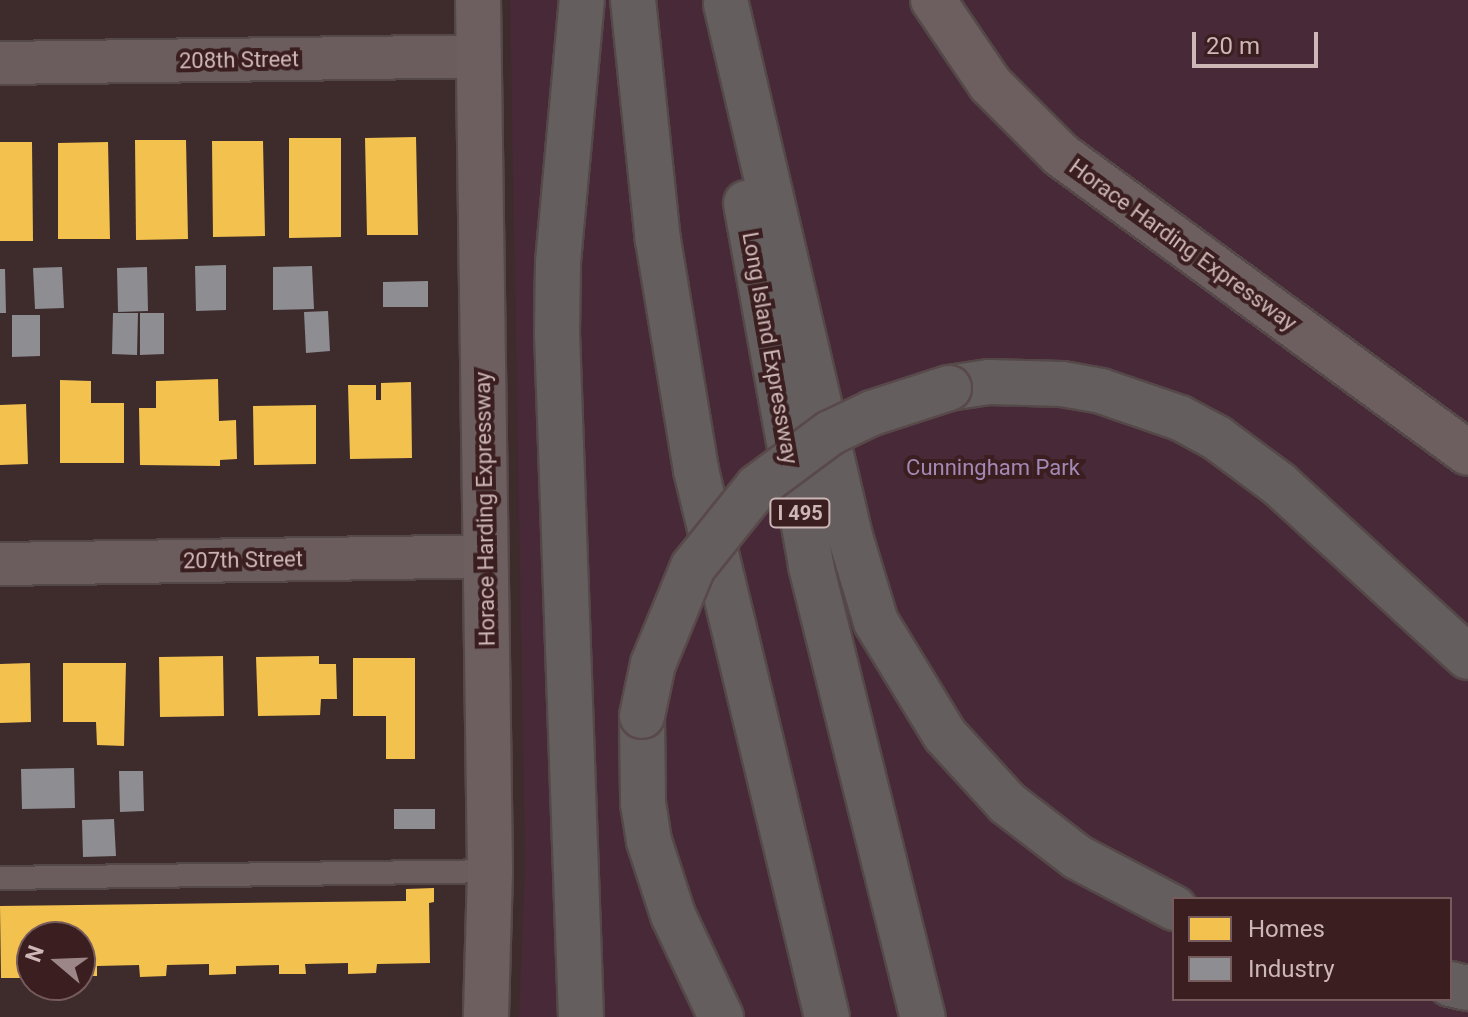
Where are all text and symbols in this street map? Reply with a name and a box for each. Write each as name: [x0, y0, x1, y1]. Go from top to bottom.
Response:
scale bar: [1196, 16, 1322, 66]
text: 20 m: [1206, 32, 1260, 60]
street label: 208th Street: [179, 46, 299, 74]
street label: Horace Harding Expressway: [1064, 154, 1302, 336]
street label: Long Island Expressway: [737, 230, 803, 466]
street label: Horace Harding Expressway: [469, 371, 501, 647]
park label: Cunningham Park: [906, 455, 1080, 481]
road number: I 495: [768, 497, 832, 529]
street label: 207th Street: [183, 546, 303, 574]
legend: [1172, 897, 1452, 1001]
text: Homes: [1248, 915, 1325, 943]
north arrow: [16, 921, 96, 1001]
text: N: [20, 942, 49, 965]
text: Industry: [1248, 955, 1334, 983]

